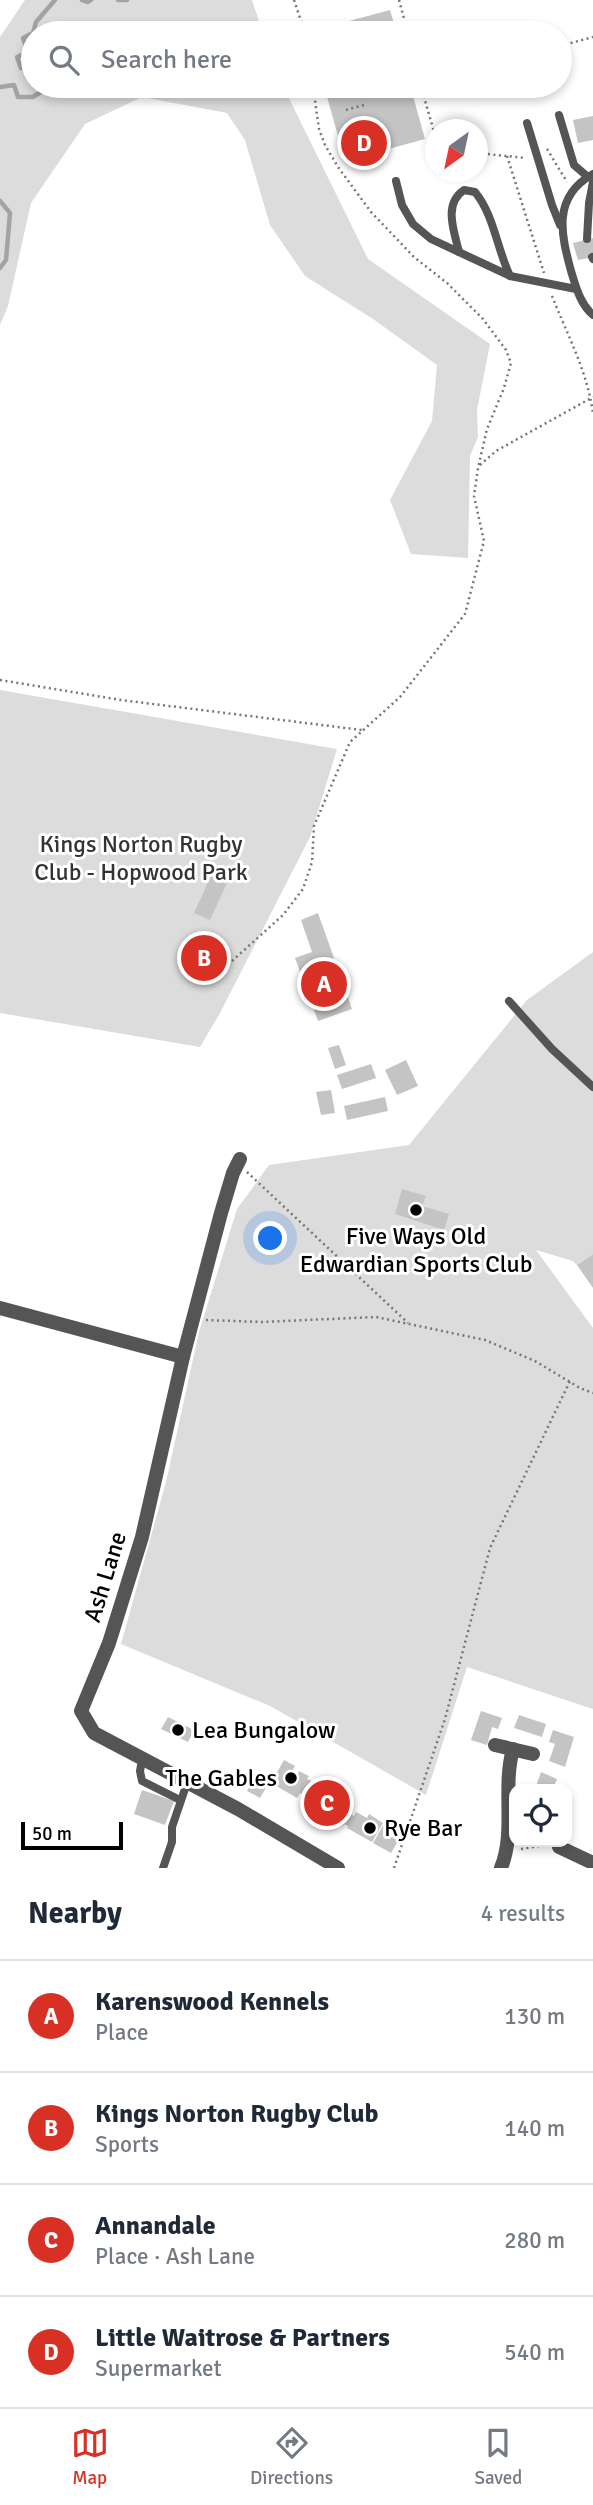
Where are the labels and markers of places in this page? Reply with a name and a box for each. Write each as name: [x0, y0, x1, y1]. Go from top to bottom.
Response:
pin: D: [341, 117, 387, 169]
pin: B: [181, 932, 227, 984]
pin: A: [301, 958, 347, 1010]
marker: Five Ways Old Edwardian Sports Club: [408, 1202, 424, 1218]
place label: Five Ways Old Edwardian Sports Club: [300, 1221, 532, 1279]
place label: Lea Bungalow: [192, 1715, 335, 1745]
marker: Lea Bungalow: [170, 1722, 186, 1738]
place label: The Gables: [165, 1763, 277, 1793]
marker: The Gables: [283, 1770, 299, 1786]
pin: C: [304, 1777, 350, 1829]
place label: Rye Bar: [384, 1813, 462, 1843]
marker: Rye Bar: [362, 1820, 378, 1836]

